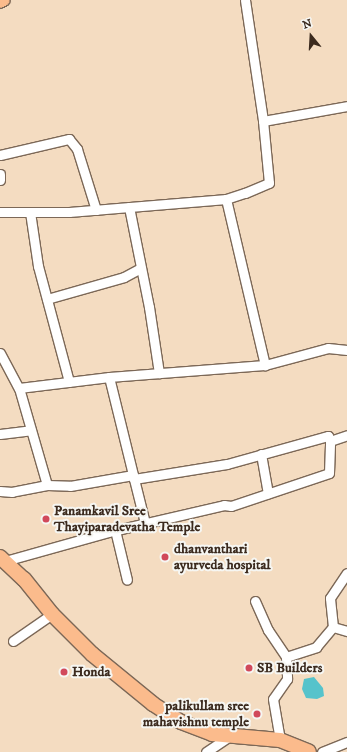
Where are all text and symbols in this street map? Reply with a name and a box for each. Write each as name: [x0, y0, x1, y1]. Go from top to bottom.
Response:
north arrow: [291, 16, 331, 56]
text: N: [301, 17, 314, 33]
place label: Panamkavil Sree Thayiparadevatha Temple: [54, 503, 200, 536]
marker: Panamkavil Sree Thayiparadevatha Temple: [41, 514, 51, 524]
place label: dhanvanthari ayurveda hospital: [174, 541, 271, 574]
marker: dhanvanthari ayurveda hospital: [159, 551, 171, 563]
place label: SB Builders: [257, 660, 322, 676]
marker: SB Builders: [244, 663, 254, 673]
place label: Honda: [72, 664, 111, 680]
marker: Honda: [59, 667, 69, 677]
place label: palikullam sree mahavishnu temple: [143, 698, 249, 730]
marker: palikullam sree mahavishnu temple: [252, 709, 262, 719]

